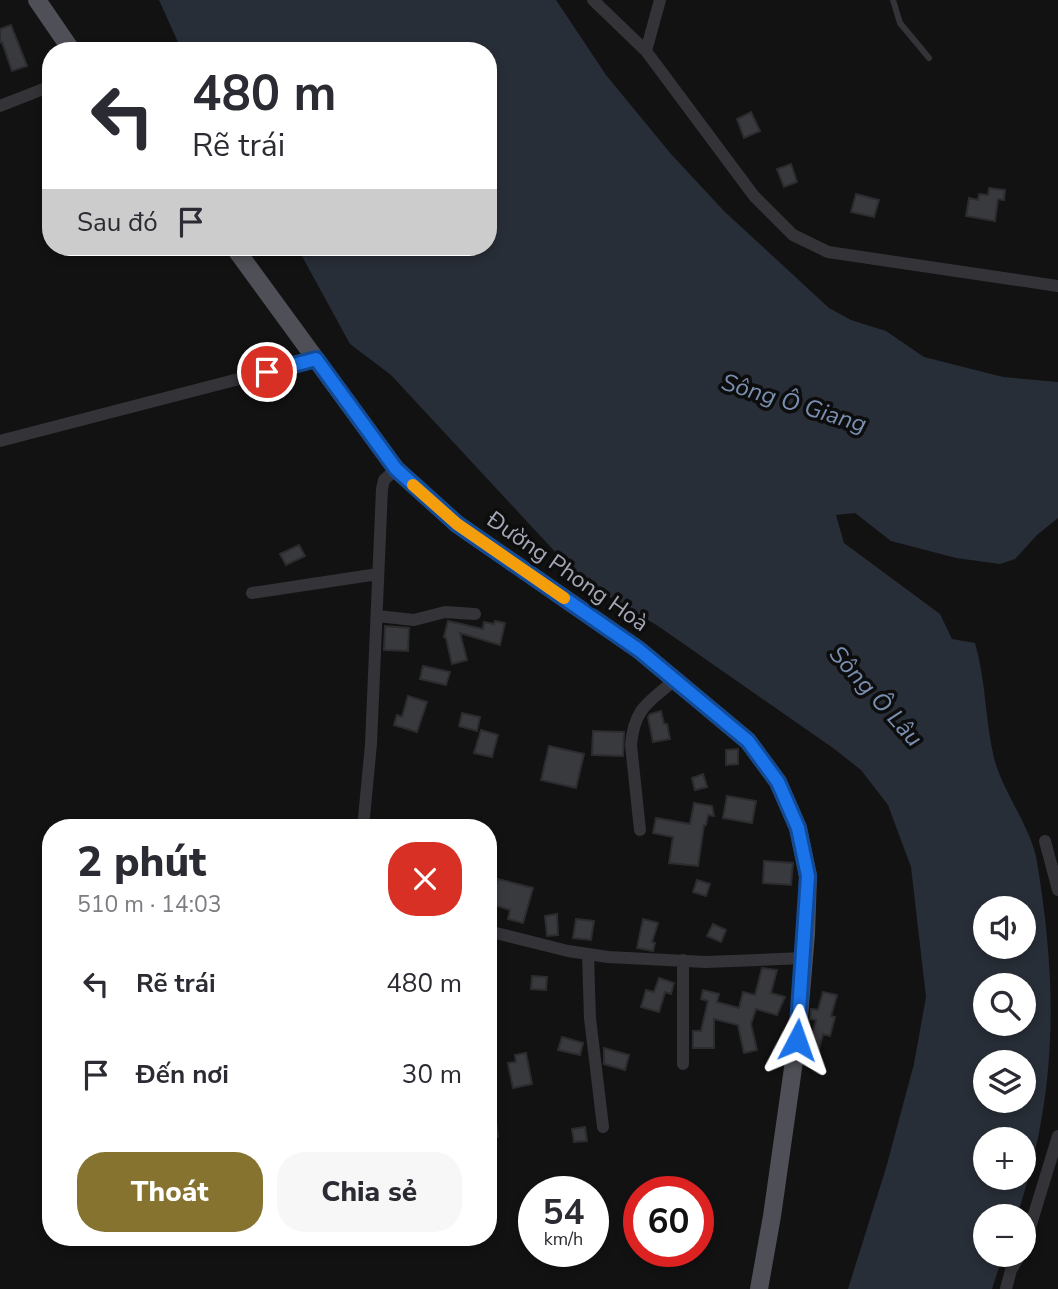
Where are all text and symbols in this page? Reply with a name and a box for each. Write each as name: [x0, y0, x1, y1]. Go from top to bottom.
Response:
text: 480 m: [192, 60, 336, 127]
icon: left: [77, 70, 168, 161]
text: Rẽ trái: [192, 124, 285, 167]
icon: arrive: [172, 203, 210, 241]
text: Sau đó: [77, 205, 158, 240]
pin: [237, 342, 297, 402]
icon: arrive: [248, 353, 286, 391]
water label: Sông Ô Giang: [718, 366, 870, 440]
street label: Đường Phong Hoà: [480, 503, 655, 639]
water label: Sông Ô Lâu: [822, 639, 930, 753]
text: 2 phút: [77, 834, 206, 891]
button: close: [388, 842, 462, 916]
text: 510 m · 14:03: [77, 889, 222, 920]
map controls: [973, 896, 1036, 1267]
button: sound: [973, 896, 1036, 959]
icon: left: [77, 965, 115, 1003]
text: Rẽ trái: [136, 966, 216, 1001]
text: 480 m: [386, 966, 462, 1001]
button: search: [973, 973, 1036, 1036]
position arrow: [760, 1003, 834, 1077]
button: layers: [973, 1050, 1036, 1113]
icon: arrive: [77, 1056, 115, 1094]
text: Đến nơi: [136, 1057, 229, 1092]
text: 30 m: [402, 1057, 462, 1092]
button: +: [973, 1127, 1036, 1190]
button: Thoát: [77, 1152, 263, 1232]
button: Chia sẻ: [277, 1152, 462, 1232]
speed limit sign: 60: [623, 1176, 714, 1267]
text: 54: [542, 1189, 585, 1236]
button: −: [973, 1204, 1036, 1267]
text: km/h: [544, 1227, 583, 1251]

